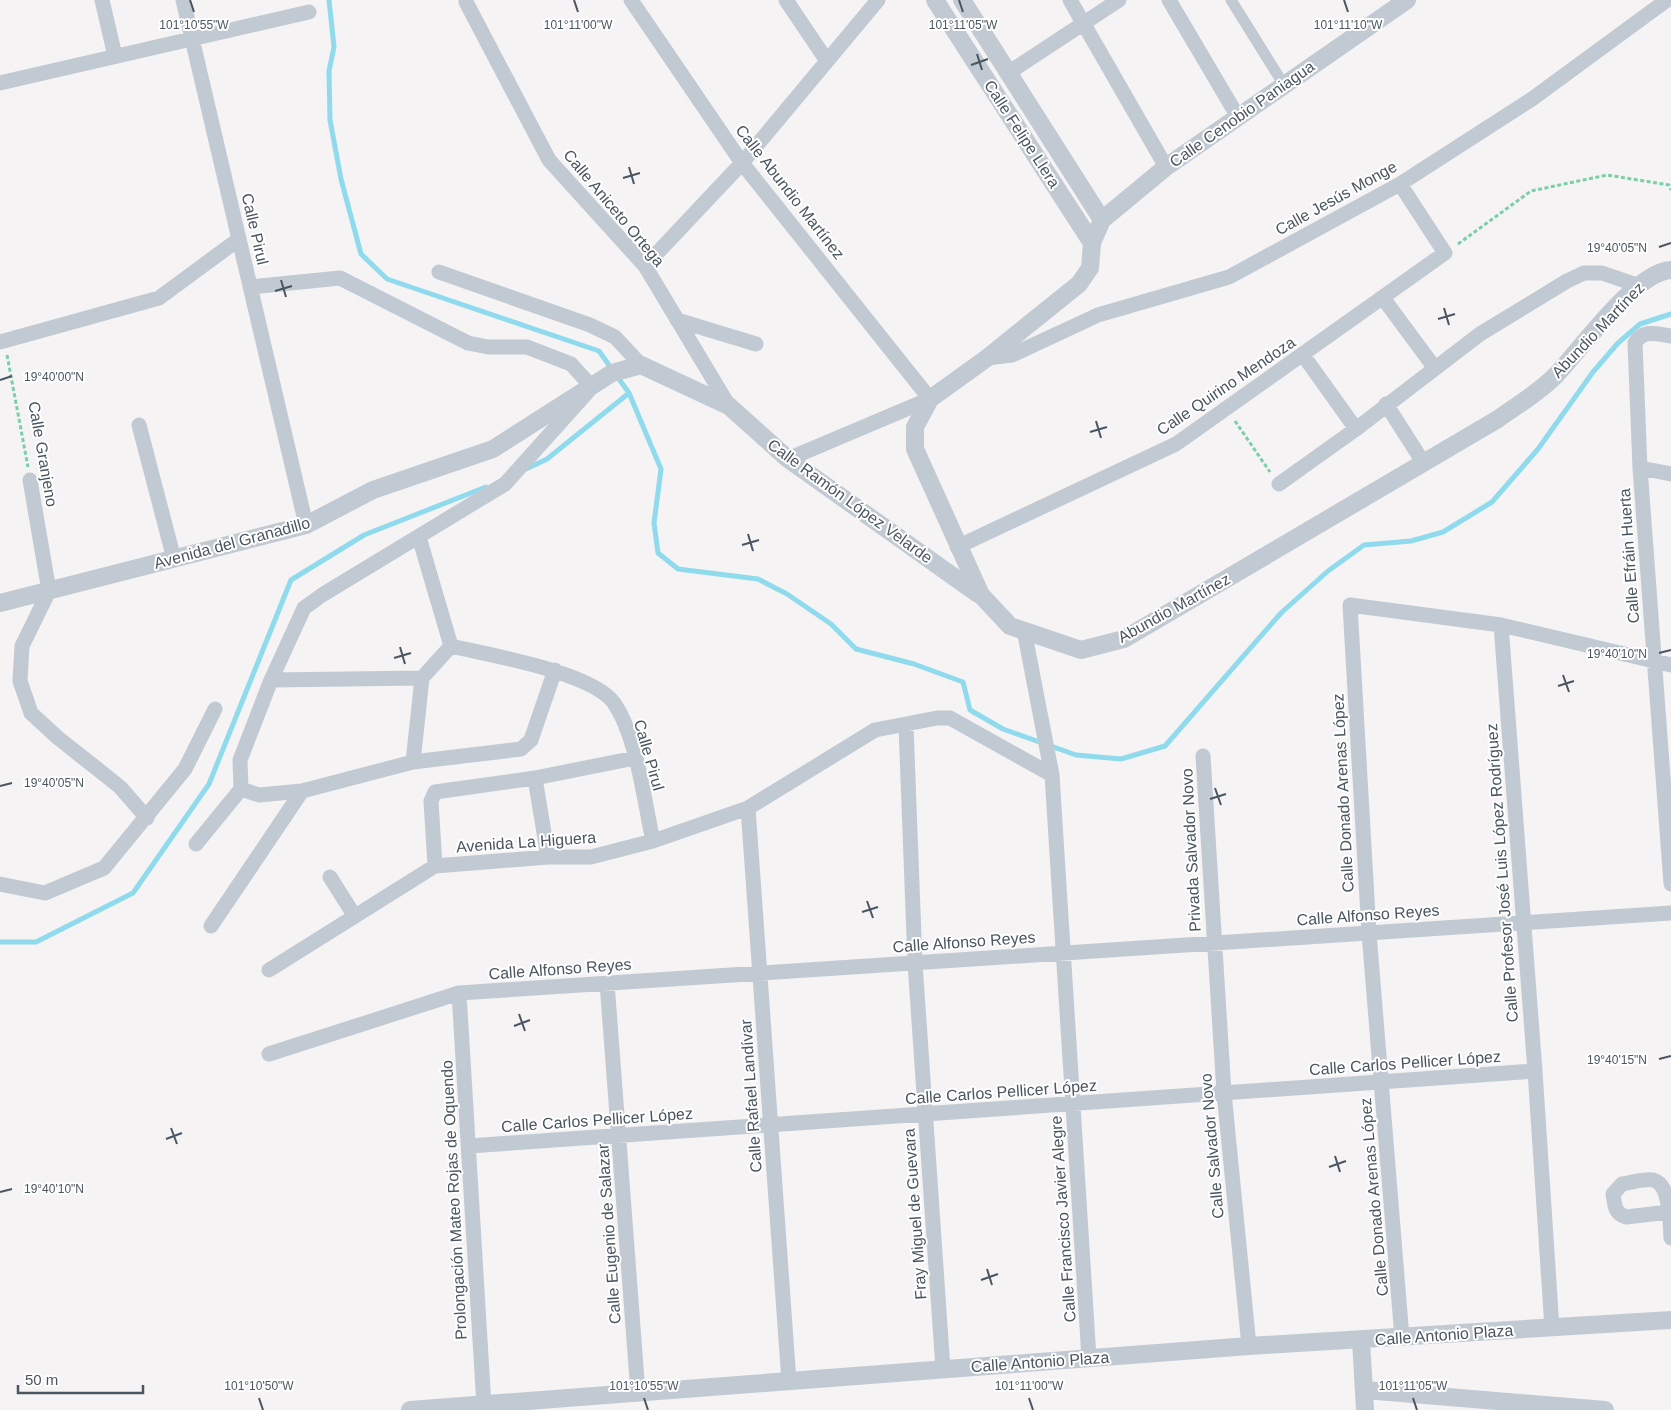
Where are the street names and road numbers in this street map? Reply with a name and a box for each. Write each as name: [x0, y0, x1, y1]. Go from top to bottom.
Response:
street label: Calle Cenobio Paniagua: [1166, 57, 1318, 170]
street label: Calle Felipe Llera: [981, 77, 1063, 191]
street label: Calle Abundio Martínez: [732, 122, 848, 262]
street label: Calle Aniceto Ortega: [560, 146, 668, 270]
street label: Calle Jesús Monge: [1272, 158, 1400, 238]
street label: Calle Pirul: [239, 192, 271, 266]
street label: Abundio Martínez: [1548, 279, 1648, 381]
street label: Calle Quirino Mendoza: [1154, 333, 1298, 439]
street label: Calle Granjeno: [25, 400, 61, 508]
street label: Calle Ramón López Velarde: [764, 436, 936, 566]
street label: Calle Efráin Huerta: [1616, 488, 1642, 624]
street label: Avenida del Granadillo: [152, 514, 312, 572]
street label: Abundio Martínez: [1115, 570, 1233, 646]
street label: Calle Donado Arenas López: [1329, 693, 1357, 893]
street label: Calle Pirul: [631, 718, 667, 792]
street label: Calle Profesor José Luis López Rodríguez: [1483, 723, 1521, 1023]
street label: Privada Salvador Novo: [1178, 768, 1204, 932]
street label: Avenida La Higuera: [455, 829, 597, 855]
street label: Calle Alfonso Reyes: [1296, 902, 1440, 928]
street label: Calle Alfonso Reyes: [892, 929, 1036, 955]
street label: Calle Alfonso Reyes: [488, 956, 632, 982]
street label: Calle Rafael Landívar: [737, 1018, 765, 1173]
street label: Calle Carlos Pellicer López: [1309, 1048, 1501, 1078]
street label: Prolongación Mateo Rojas de Oquendo: [438, 1060, 470, 1340]
street label: Calle Salvador Novo: [1197, 1073, 1227, 1219]
street label: Calle Carlos Pellicer López: [905, 1077, 1097, 1107]
street label: Calle Donado Arenas López: [1357, 1097, 1391, 1297]
street label: Calle Carlos Pellicer López: [501, 1105, 693, 1135]
street label: Calle Francisco Javier Alegre: [1047, 1115, 1079, 1323]
street label: Fray Miguel de Guevara: [901, 1128, 929, 1300]
street label: Calle Eugenio de Salazar: [594, 1143, 624, 1325]
street label: Calle Antonio Plaza: [1374, 1322, 1514, 1348]
street label: Calle Antonio Plaza: [970, 1349, 1110, 1375]

